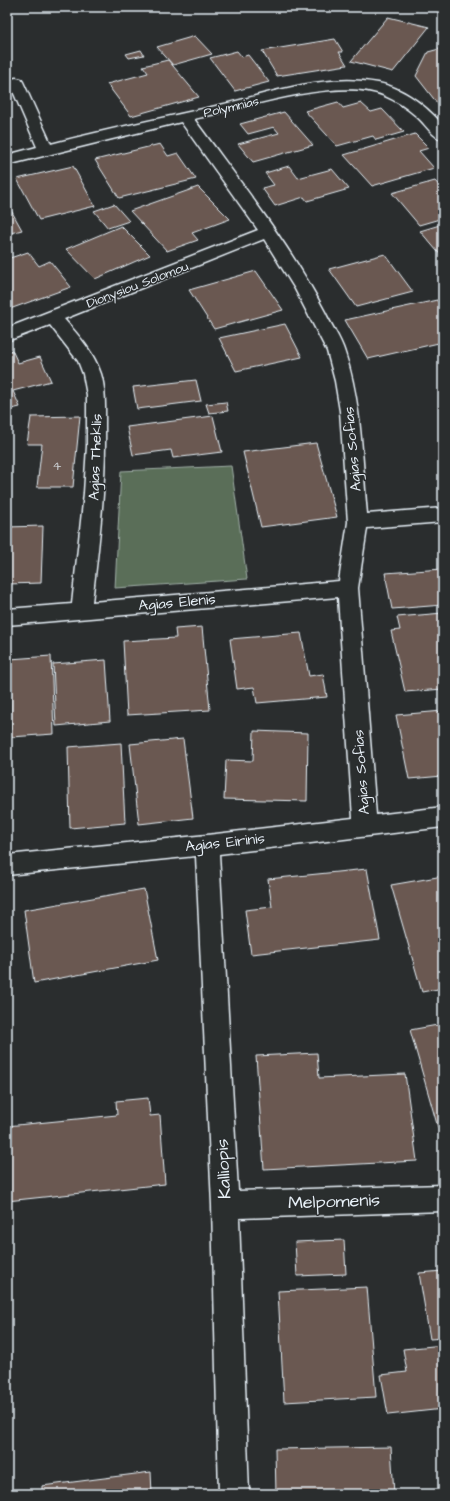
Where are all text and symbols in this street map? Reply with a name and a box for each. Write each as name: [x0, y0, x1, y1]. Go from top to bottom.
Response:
street label: Polymnias: [202, 92, 261, 123]
street label: Dionysiou Solomou: [84, 257, 192, 314]
street label: Agias Sofias: [338, 405, 368, 492]
street label: Agias Theklis: [83, 413, 109, 501]
house number: 4: [53, 457, 62, 475]
street label: Agias Elenis: [138, 589, 217, 617]
street label: Agias Sofias: [348, 728, 376, 815]
street label: Agias Eirinis: [184, 828, 266, 858]
street label: Kalliopis: [209, 1138, 238, 1200]
street label: Melpomenis: [288, 1187, 380, 1216]

